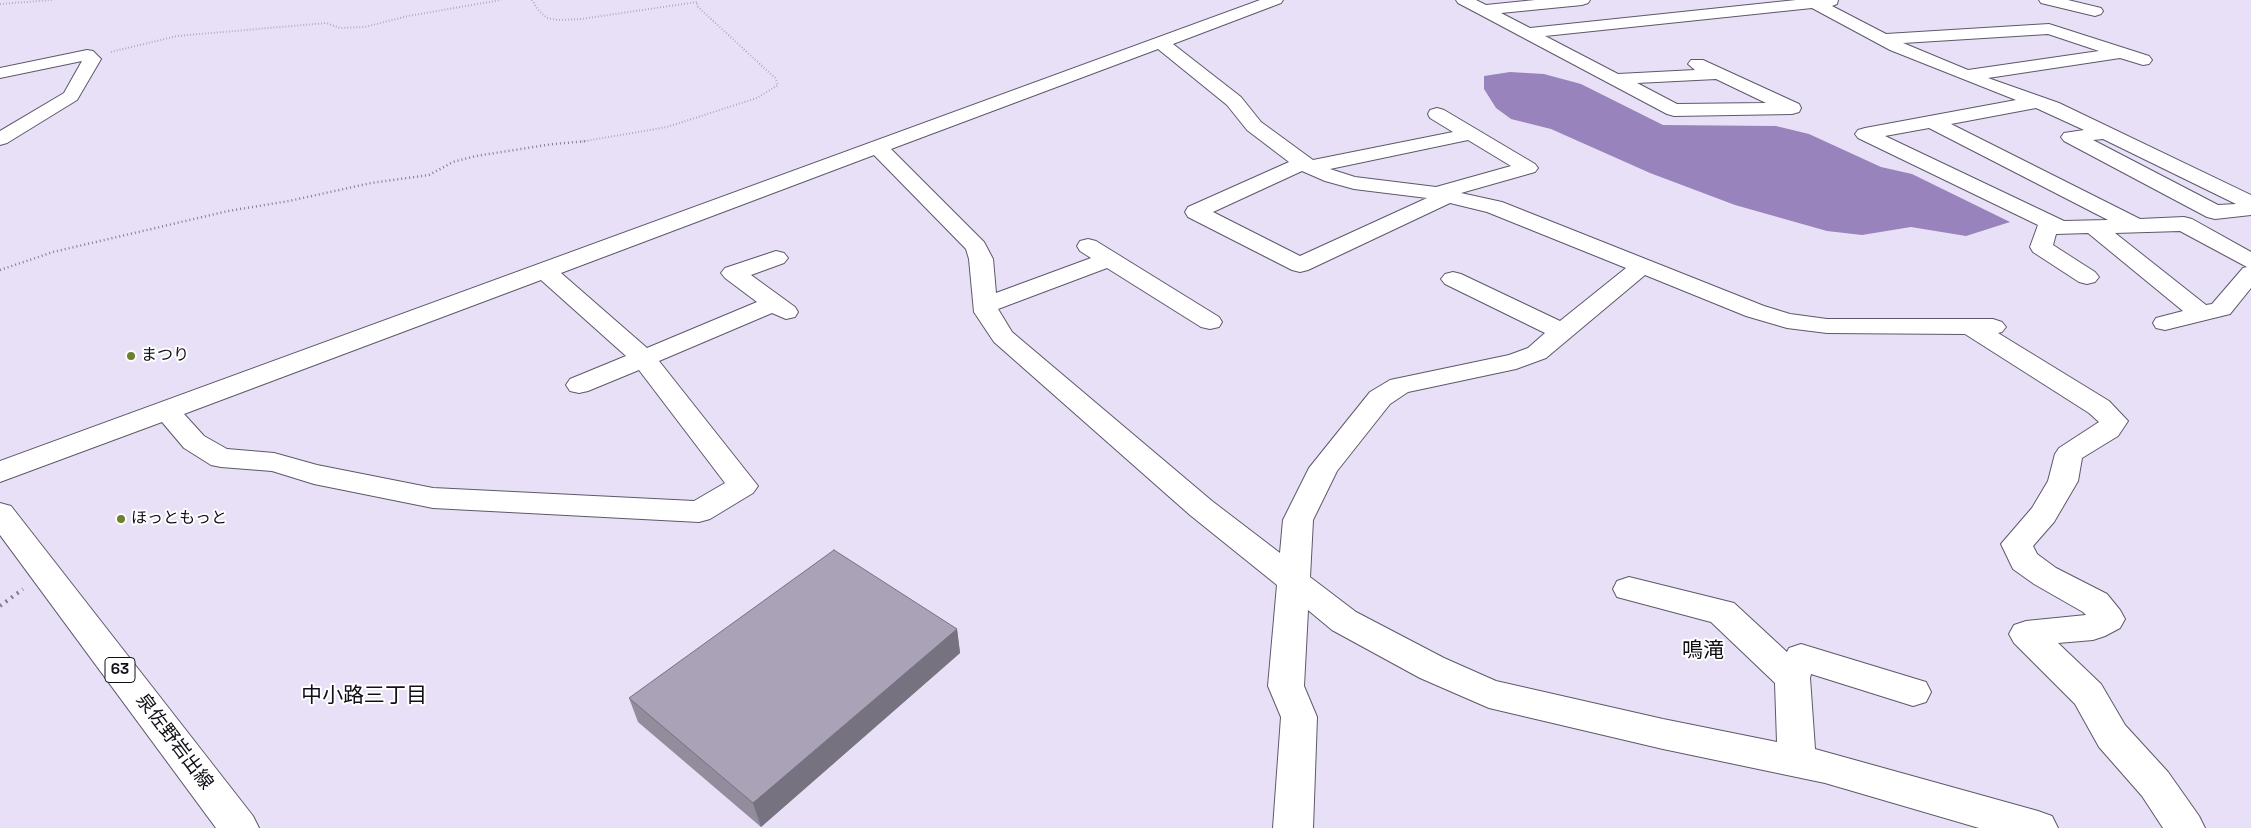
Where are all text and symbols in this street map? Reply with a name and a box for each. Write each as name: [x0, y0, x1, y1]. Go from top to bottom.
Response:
place label: まつり: [141, 346, 189, 366]
marker: まつり: [125, 350, 137, 362]
place label: ほっともっと: [131, 509, 227, 529]
marker: ほっともっと: [115, 513, 127, 525]
district label: 鳴滝: [1682, 638, 1724, 664]
road number: 63: [105, 658, 135, 682]
district label: 中小路三丁目: [301, 683, 427, 709]
street label: 泉佐野岩出線: [131, 690, 217, 794]

